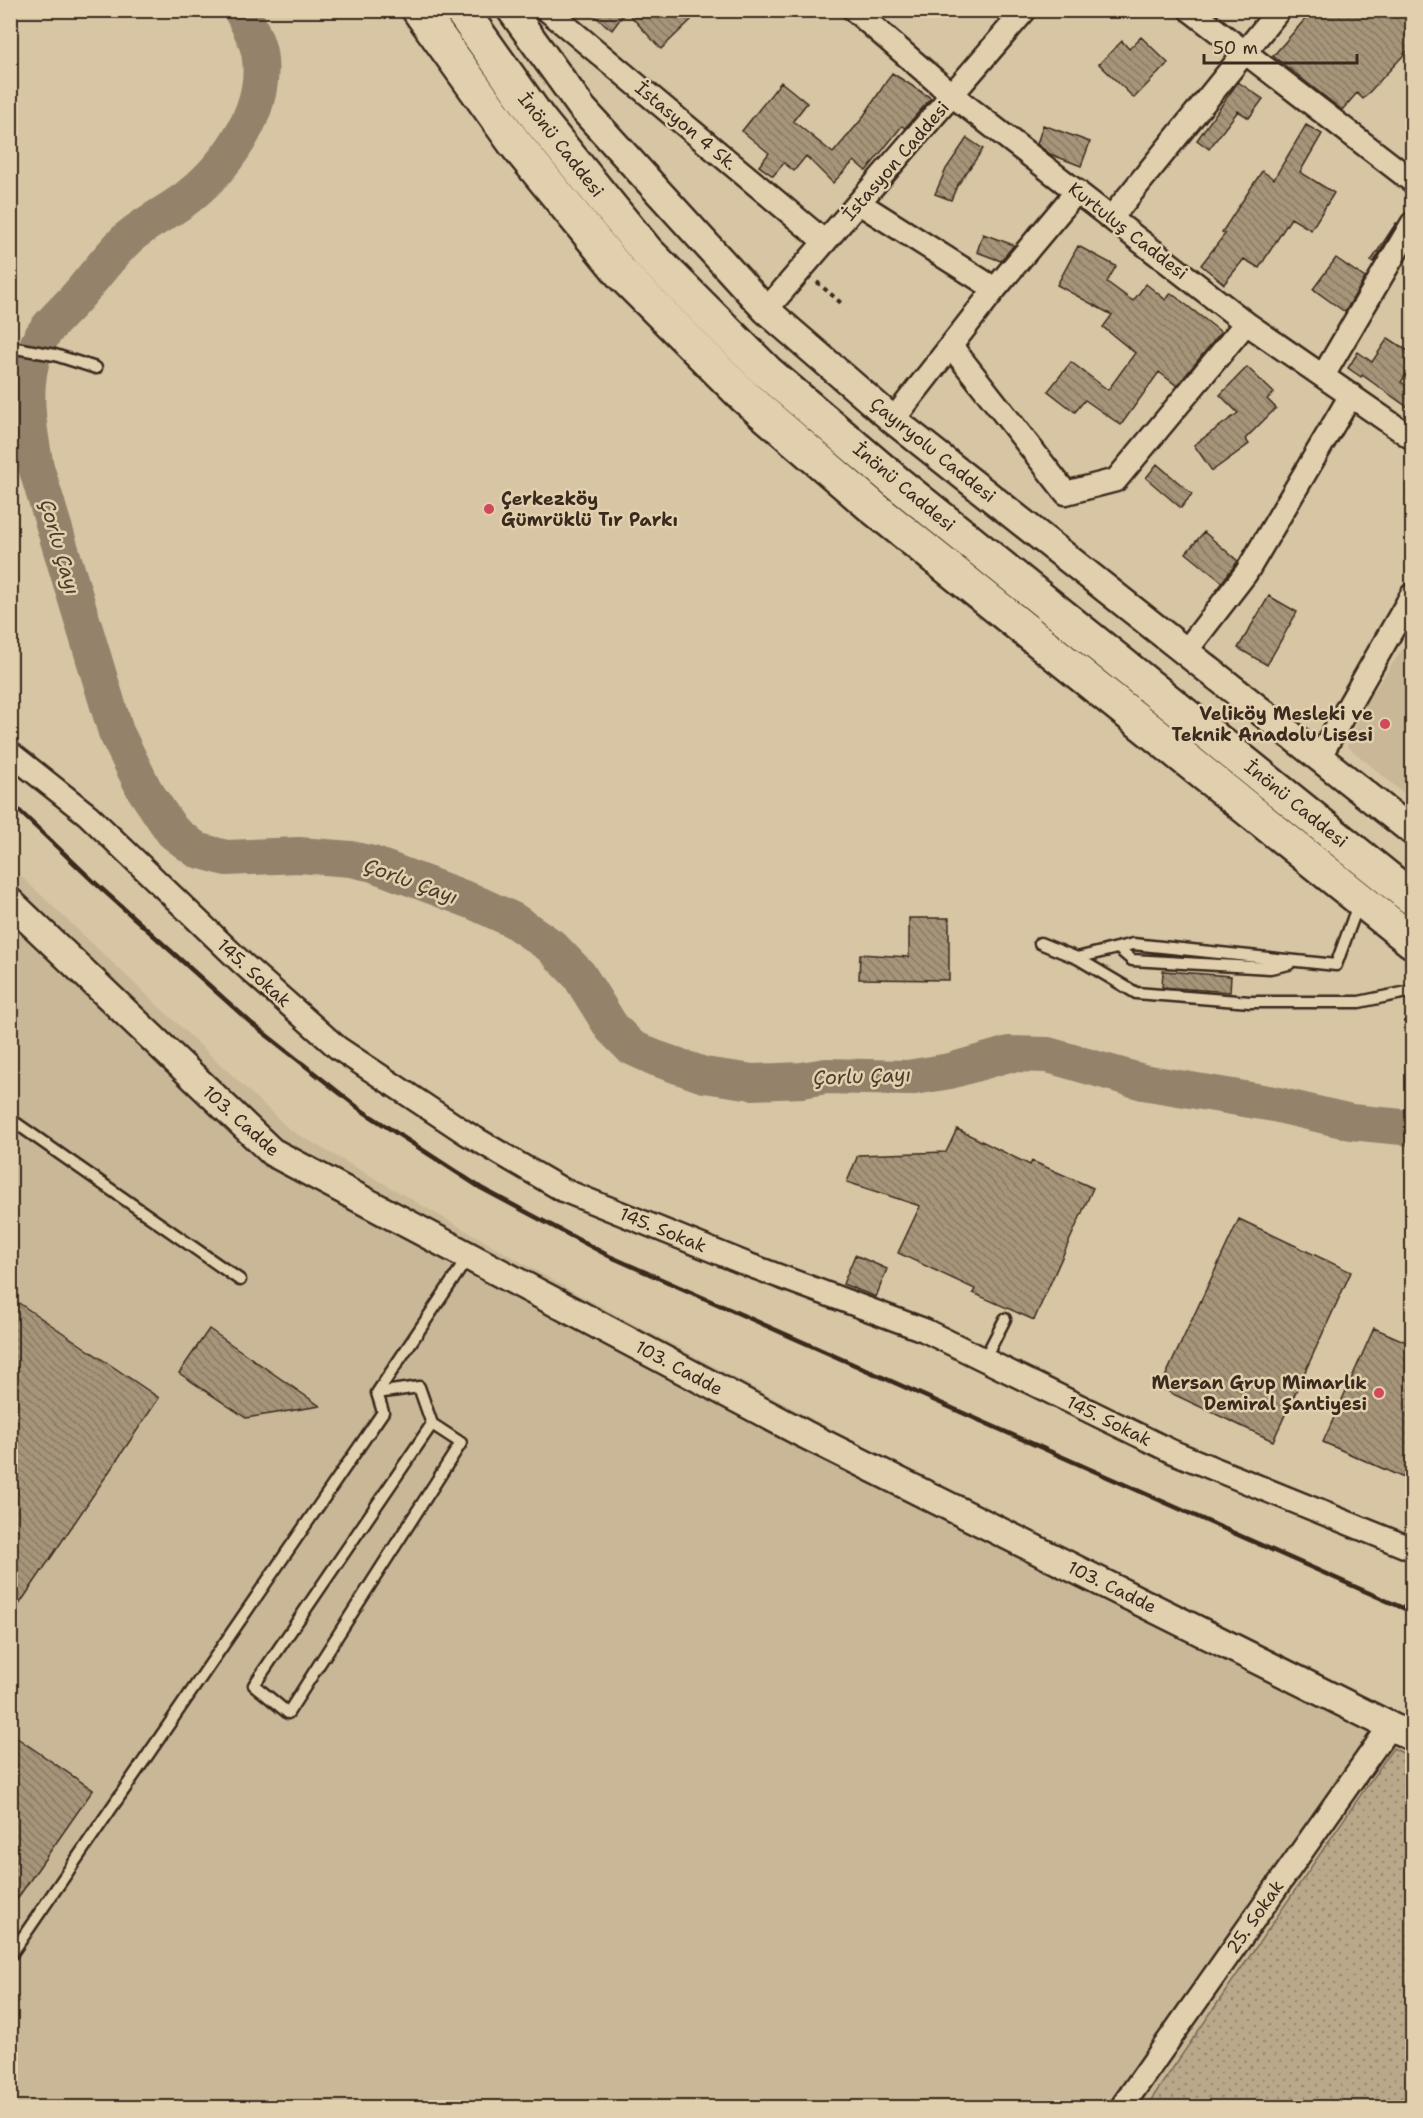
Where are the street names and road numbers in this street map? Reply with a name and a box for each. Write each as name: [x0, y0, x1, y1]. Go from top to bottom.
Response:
street label: İstasyon 4 Sk.: [630, 76, 742, 176]
street label: İnönü Caddesi: [513, 88, 609, 202]
street label: İstasyon Caddesi: [837, 96, 955, 226]
street label: Kurtuluş Caddesi: [1063, 177, 1193, 285]
street label: Çayıryolu Caddesi: [865, 392, 1001, 508]
street label: İnönü Caddesi: [848, 437, 960, 537]
street label: İnönü Caddesi: [1239, 755, 1353, 853]
street label: 145. Sokak: [212, 933, 296, 1013]
street label: 103. Cadde: [197, 1080, 285, 1162]
street label: 145. Sokak: [616, 1202, 710, 1258]
street label: 103. Cadde: [631, 1335, 727, 1401]
street label: 145. Sokak: [1063, 1390, 1155, 1452]
street label: 103. Cadde: [1064, 1555, 1160, 1619]
street label: 25. Sokak: [1221, 1875, 1289, 1959]

